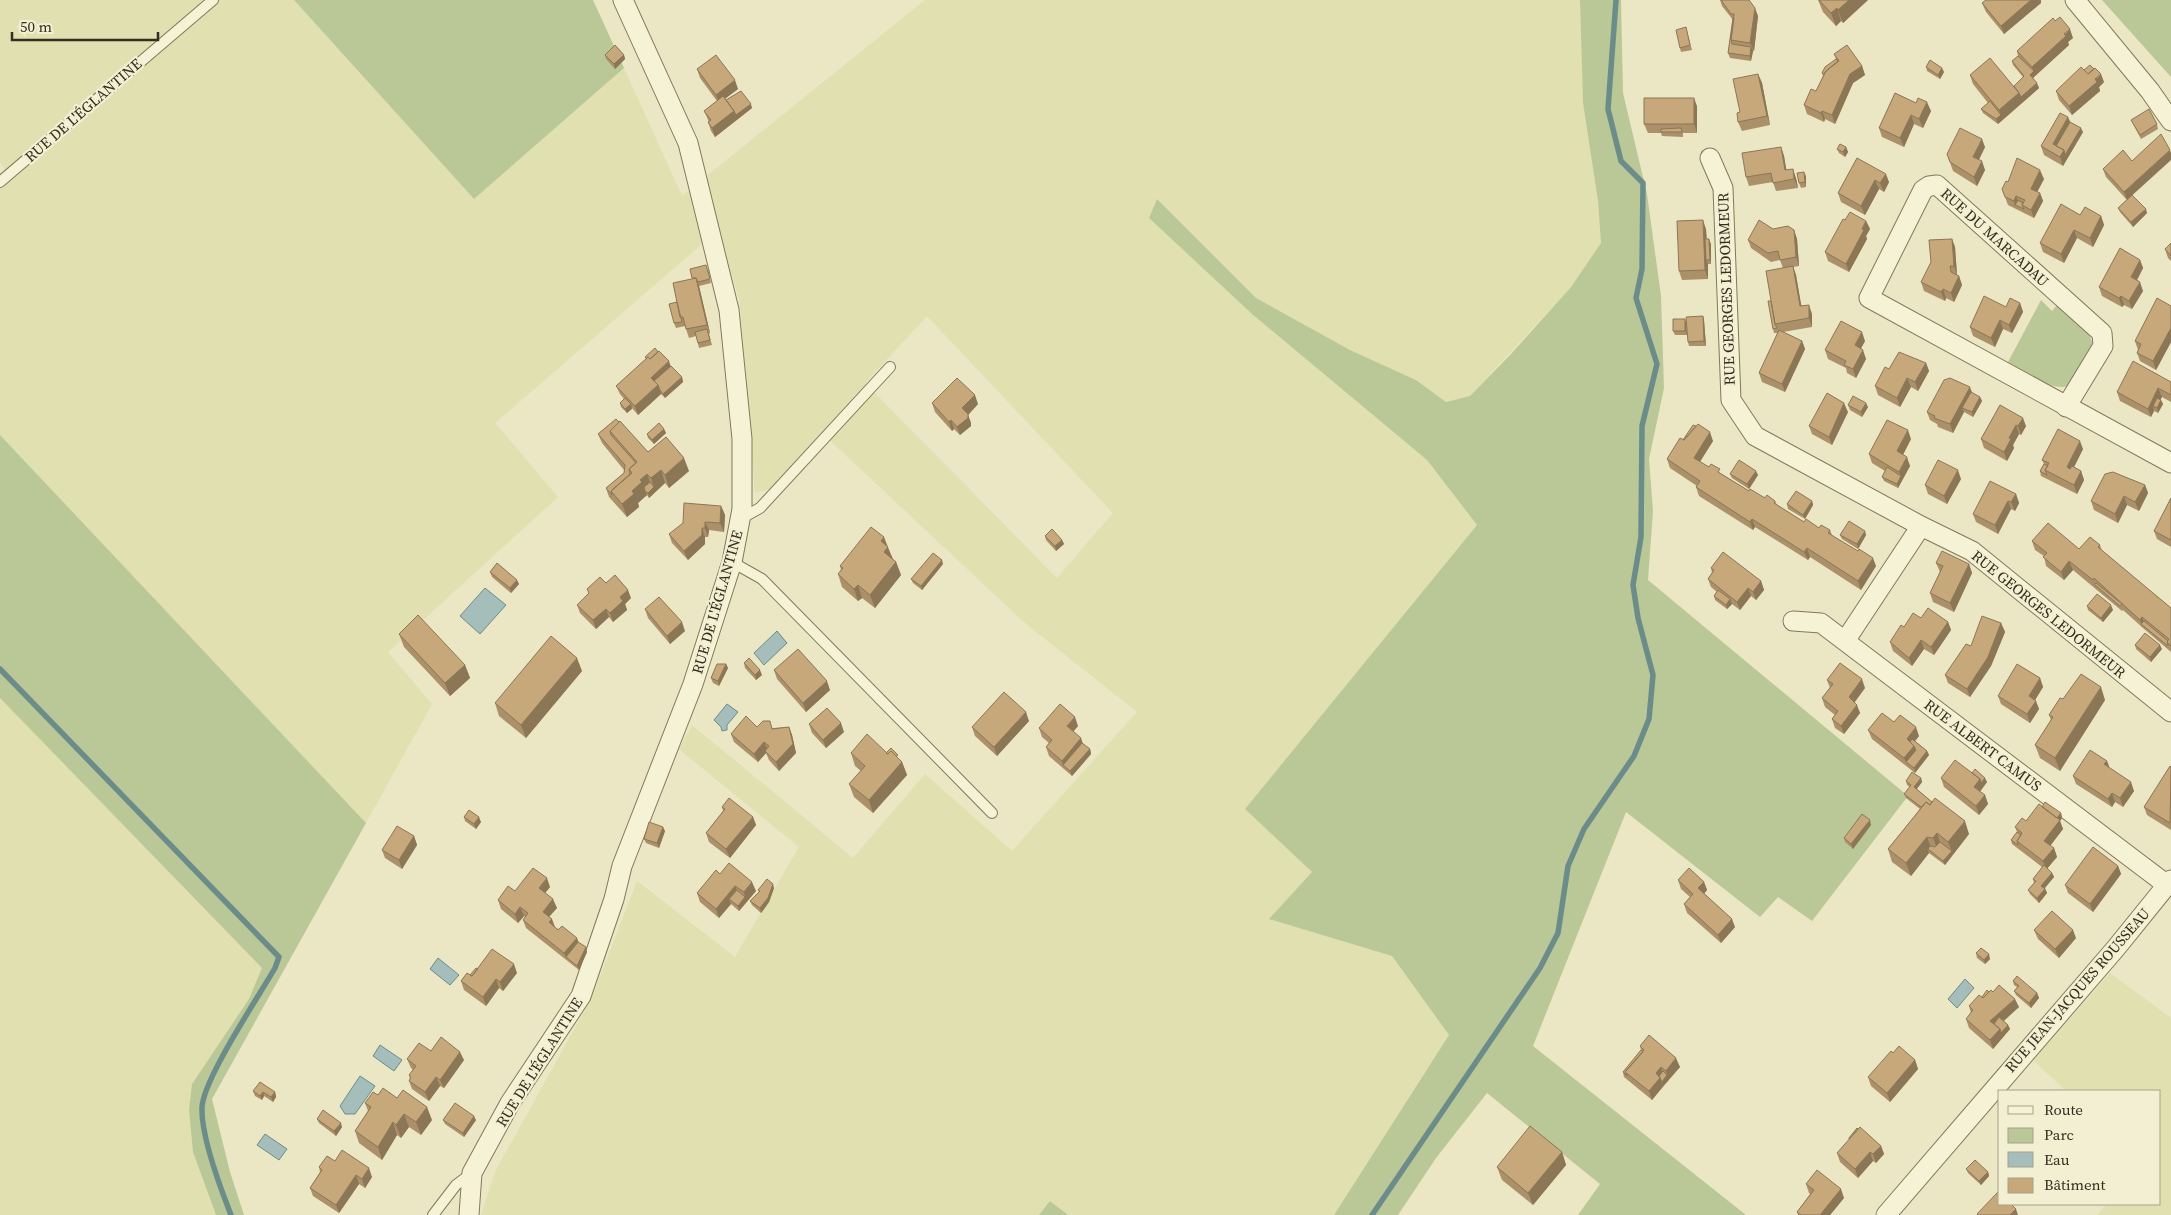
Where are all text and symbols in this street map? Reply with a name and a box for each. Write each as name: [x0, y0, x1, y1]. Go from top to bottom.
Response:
scale bar: [12, 10, 159, 42]
text: 50 m: [20, 16, 52, 37]
street label: RUE DE L'ÉGLANTINE: [20, 53, 146, 167]
street label: RUE DU MARCADAU: [1936, 183, 2054, 291]
street label: RUE GEORGES LEDORMEUR: [1712, 192, 1740, 386]
street label: RUE DE L'ÉGLANTINE: [686, 528, 748, 676]
street label: RUE GEORGES LEDORMEUR: [1967, 545, 2131, 683]
street label: RUE ALBERT CAMUS: [1920, 694, 2046, 796]
street label: RUE JEAN-JACQUES ROUSSEAU: [2000, 903, 2154, 1077]
street label: RUE DE L'ÉGLANTINE: [491, 993, 587, 1131]
legend: [1998, 1090, 2161, 1205]
text: Route: [2044, 1099, 2083, 1120]
text: Parc: [2044, 1124, 2074, 1145]
text: Eau: [2044, 1149, 2070, 1170]
text: Bâtiment: [2044, 1174, 2106, 1195]

